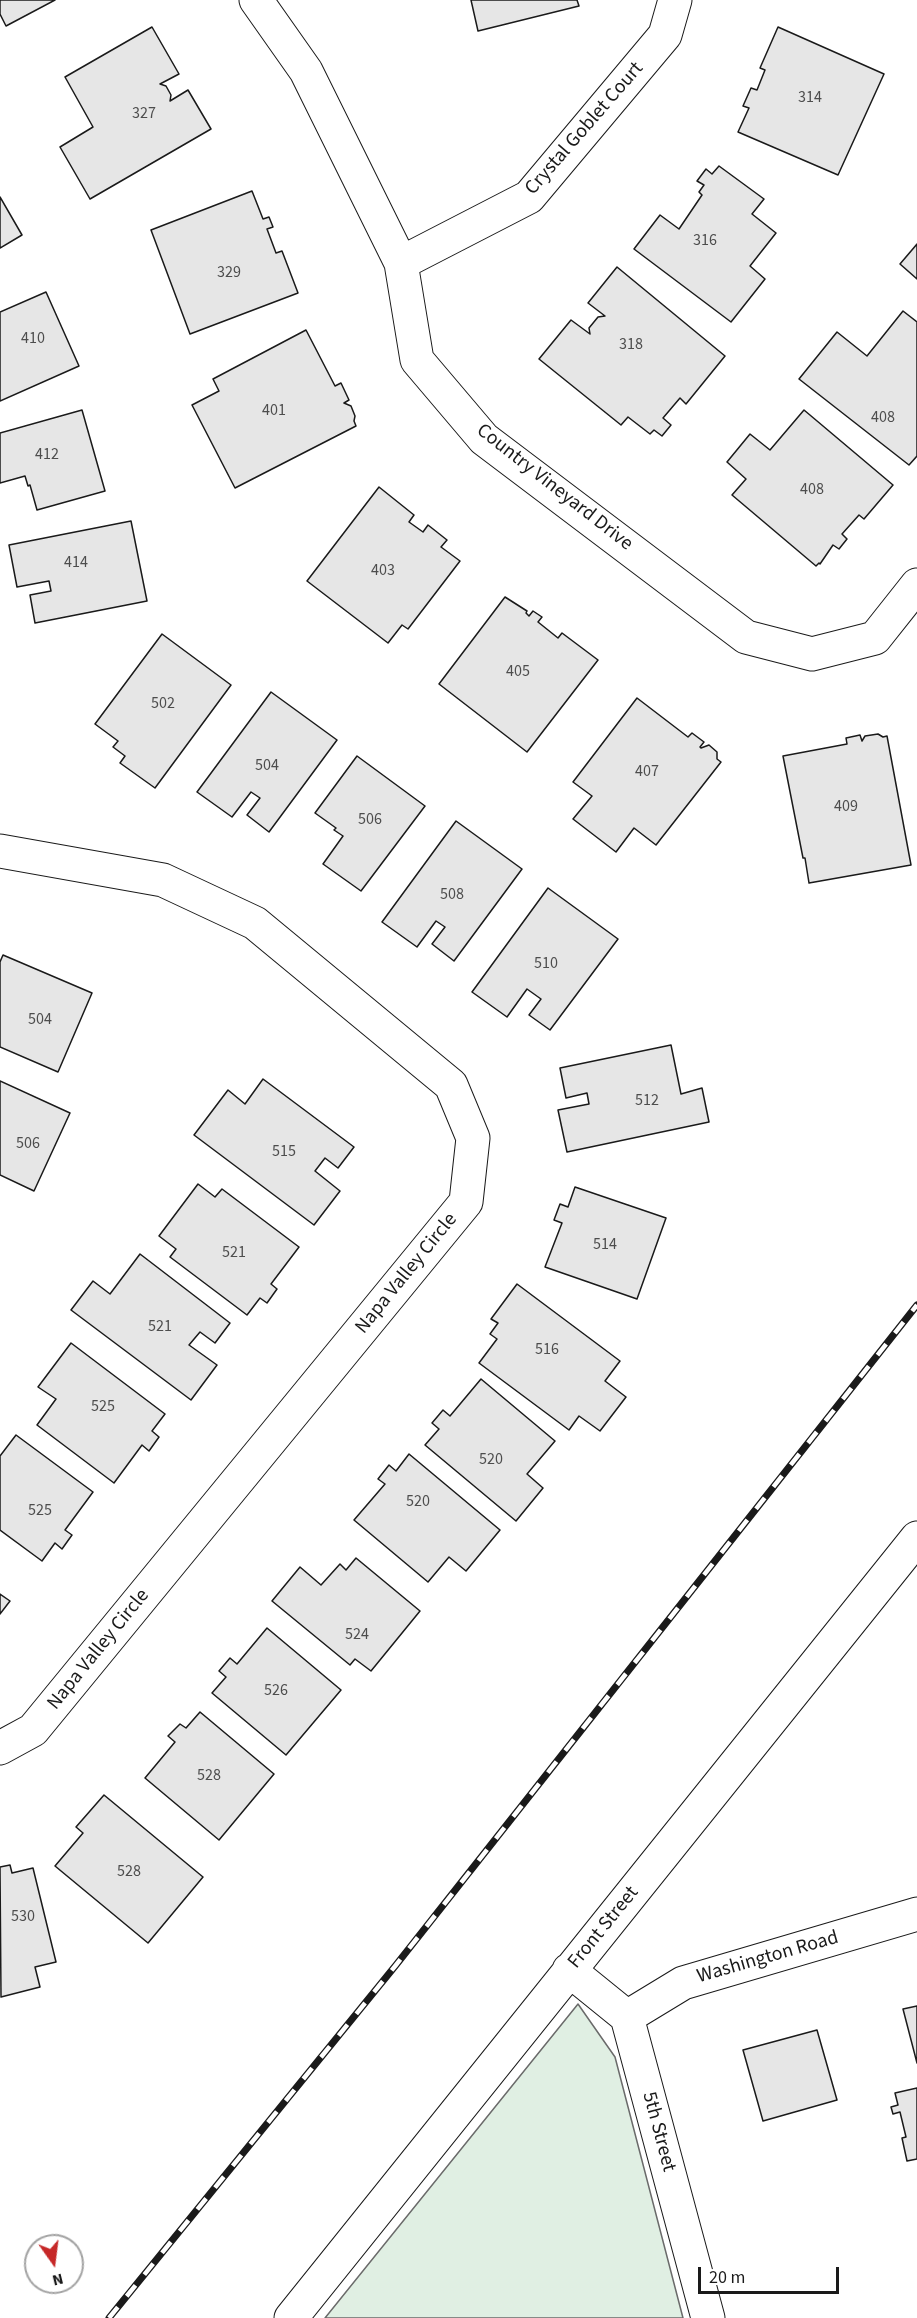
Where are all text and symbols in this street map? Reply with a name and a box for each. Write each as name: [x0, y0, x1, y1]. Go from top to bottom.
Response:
street label: Crystal Goblet Court: [521, 58, 649, 200]
house number: 314: [798, 88, 822, 108]
house number: 327: [132, 104, 156, 124]
house number: 316: [693, 231, 717, 251]
house number: 329: [217, 263, 241, 283]
house number: 410: [21, 329, 45, 349]
house number: 318: [619, 335, 643, 355]
house number: 401: [262, 401, 286, 421]
house number: 408: [871, 408, 895, 428]
street label: Country Vineyard Drive: [471, 419, 637, 557]
house number: 412: [35, 445, 59, 465]
house number: 408: [800, 480, 824, 500]
house number: 414: [64, 553, 88, 573]
house number: 403: [371, 561, 395, 581]
house number: 405: [506, 662, 530, 682]
house number: 502: [151, 694, 175, 714]
house number: 504: [255, 756, 279, 776]
house number: 407: [635, 762, 659, 782]
house number: 409: [834, 797, 858, 817]
house number: 506: [358, 810, 382, 830]
house number: 508: [440, 885, 464, 905]
house number: 510: [534, 954, 558, 974]
house number: 504: [28, 1010, 52, 1030]
house number: 512: [635, 1091, 659, 1111]
house number: 506: [16, 1134, 40, 1154]
house number: 515: [272, 1142, 296, 1162]
street label: Napa Valley Circle: [351, 1209, 463, 1339]
house number: 514: [593, 1235, 617, 1255]
house number: 521: [222, 1243, 246, 1263]
house number: 521: [148, 1317, 172, 1337]
house number: 516: [535, 1340, 559, 1360]
house number: 525: [91, 1397, 115, 1417]
house number: 520: [479, 1450, 503, 1470]
house number: 520: [406, 1492, 430, 1512]
house number: 525: [28, 1501, 52, 1521]
street label: Napa Valley Circle: [43, 1585, 155, 1715]
house number: 524: [345, 1625, 369, 1645]
house number: 526: [264, 1681, 288, 1701]
house number: 528: [197, 1766, 221, 1786]
house number: 528: [117, 1862, 141, 1882]
street label: Front Street: [564, 1882, 644, 1974]
house number: 530: [11, 1907, 35, 1927]
street label: Washington Road: [695, 1926, 841, 1990]
street label: 5th Street: [636, 2089, 680, 2175]
north arrow: [24, 2234, 84, 2294]
scale bar: [701, 2255, 842, 2293]
text: 20 m: [709, 2265, 745, 2290]
text: N: [50, 2268, 66, 2291]

